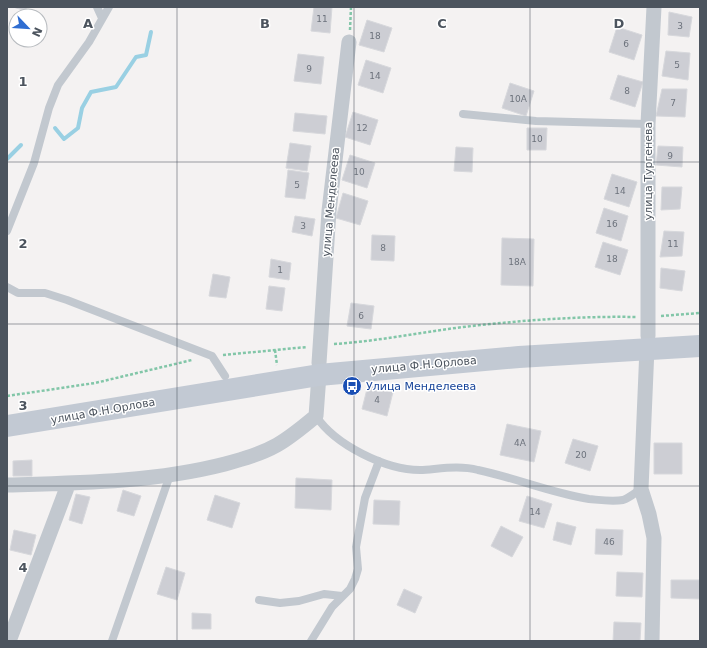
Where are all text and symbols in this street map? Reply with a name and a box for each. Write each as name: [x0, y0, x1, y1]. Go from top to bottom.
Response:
north arrow: [8, 8, 48, 48]
house number: 11: [316, 14, 328, 24]
text: A: [83, 16, 93, 31]
text: B: [260, 16, 270, 31]
text: C: [437, 16, 447, 31]
text: D: [614, 16, 625, 31]
house number: 3: [677, 21, 683, 31]
text: N: [29, 25, 44, 39]
house number: 18: [369, 31, 381, 41]
house number: 6: [623, 39, 629, 49]
house number: 5: [674, 60, 680, 70]
house number: 9: [306, 64, 312, 74]
house number: 14: [369, 71, 381, 81]
text: 1: [18, 74, 28, 89]
house number: 8: [624, 86, 630, 96]
house number: 10А: [509, 94, 528, 104]
house number: 7: [670, 98, 676, 108]
street label: улица Тургенева: [642, 122, 655, 220]
house number: 12: [356, 123, 368, 133]
house number: 10: [531, 134, 543, 144]
street label: улица Менделеева: [320, 147, 342, 257]
house number: 9: [667, 151, 673, 161]
house number: 10: [353, 167, 365, 177]
house number: 5: [294, 180, 300, 190]
house number: 14: [614, 186, 626, 196]
house number: 16: [606, 219, 618, 229]
house number: 3: [300, 221, 306, 231]
text: 2: [18, 236, 28, 251]
house number: 11: [667, 239, 679, 249]
house number: 8: [380, 243, 386, 253]
house number: 18: [606, 254, 618, 264]
house number: 18А: [508, 257, 527, 267]
house number: 1: [277, 265, 283, 275]
house number: 6: [358, 311, 364, 321]
street label: улица Ф.Н.Орлова: [371, 354, 477, 376]
bus stop icon: Улица Менделеева: [341, 375, 363, 397]
place label: Улица Менделеева: [366, 380, 476, 393]
street label: улица Ф.Н.Орлова: [50, 395, 156, 427]
house number: 4: [374, 395, 380, 405]
text: 3: [18, 398, 28, 413]
house number: 4А: [514, 438, 527, 448]
house number: 20: [575, 450, 587, 460]
house number: 14: [529, 507, 541, 517]
house number: 46: [603, 537, 615, 547]
text: 4: [18, 560, 28, 575]

